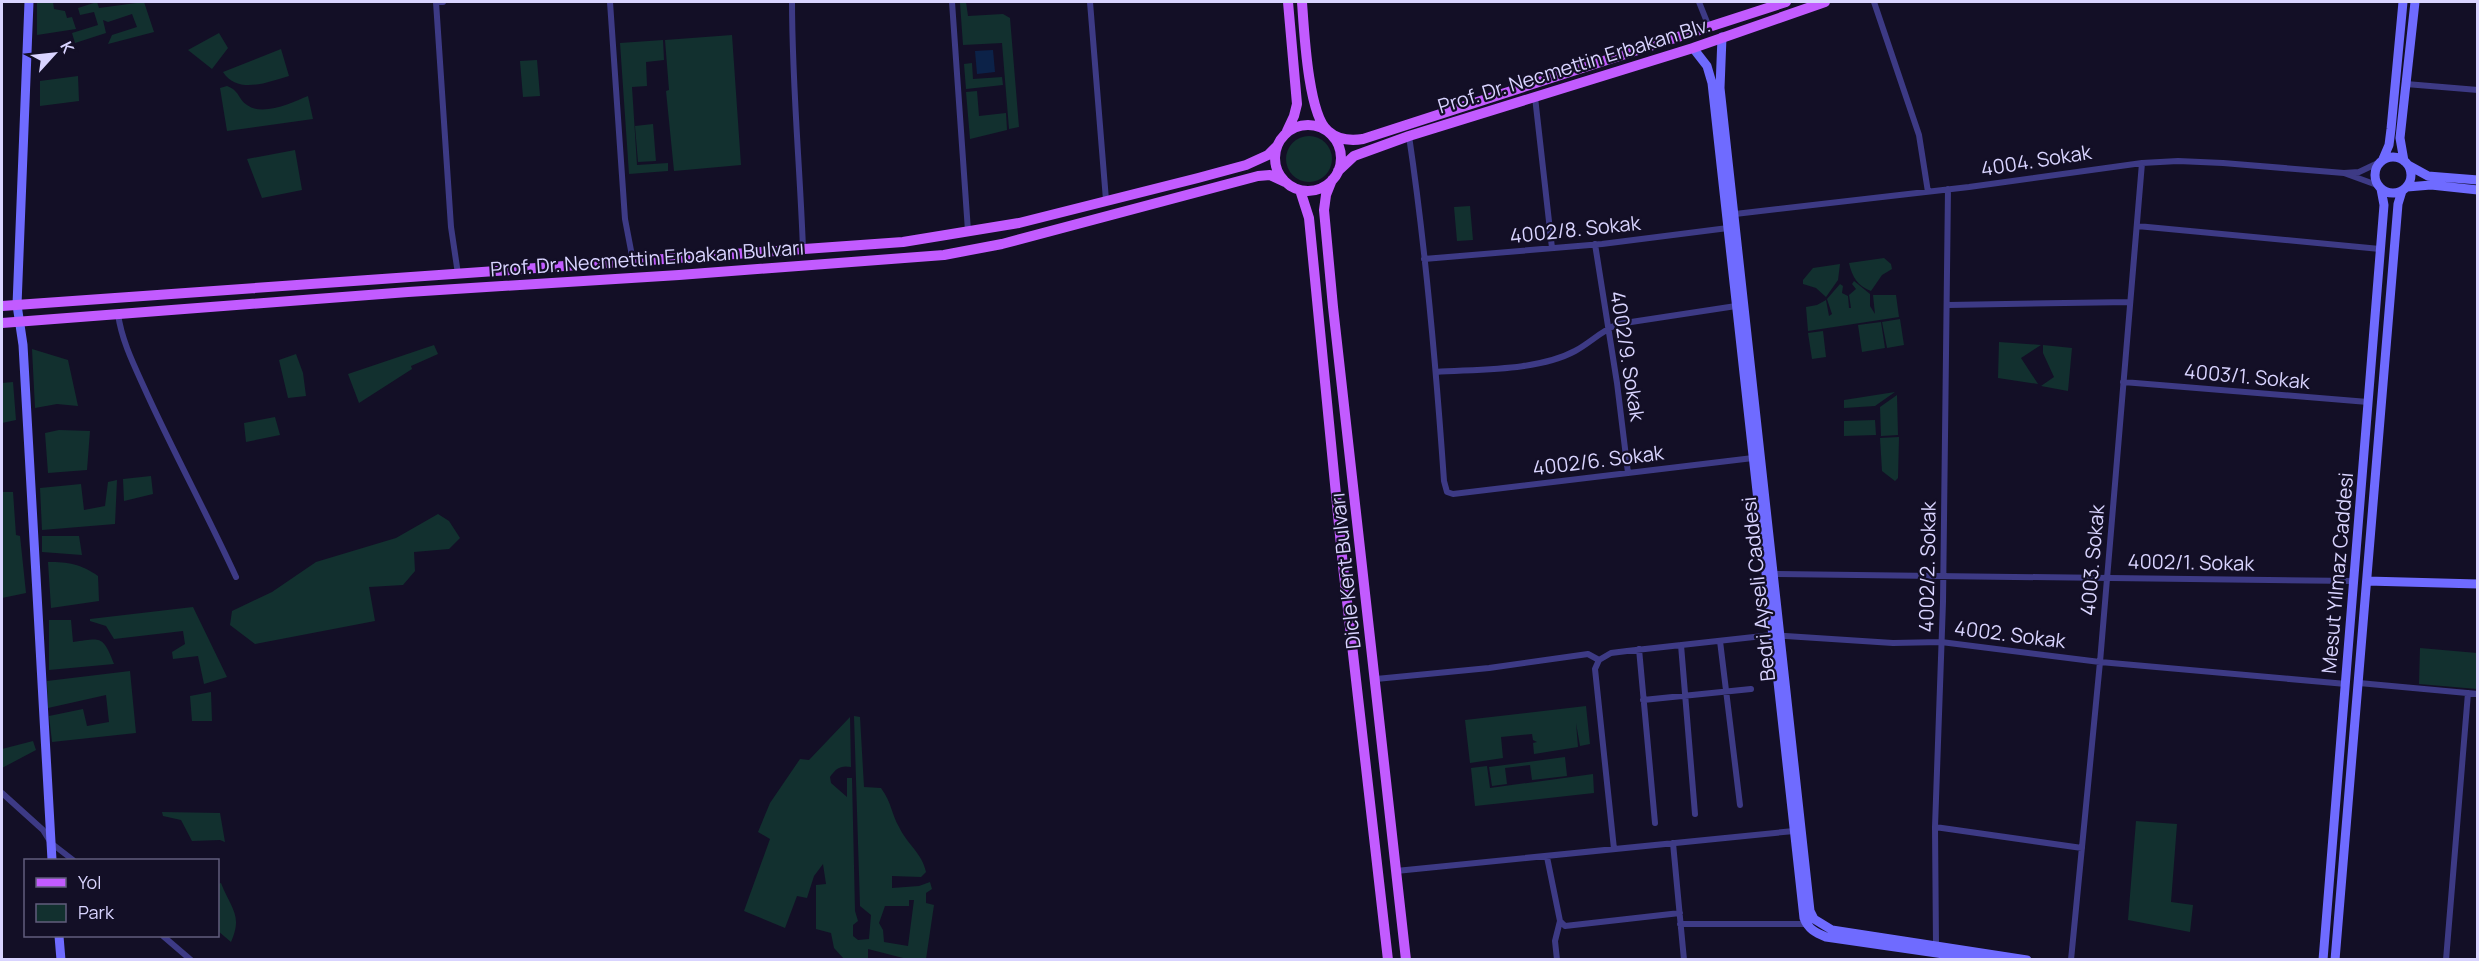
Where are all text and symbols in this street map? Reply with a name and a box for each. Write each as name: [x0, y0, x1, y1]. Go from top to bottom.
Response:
street label: Prof. Dr. Necmettin Erbakan Blv.: [1434, 11, 1714, 119]
north arrow: [24, 24, 84, 84]
text: K: [55, 38, 80, 57]
street label: 4004. Sokak: [1979, 138, 2094, 182]
street label: 4002/8. Sokak: [1508, 209, 1643, 249]
street label: Prof. Dr. Necmettin Erbakan Bulvarı: [489, 234, 805, 282]
street label: 4002/9. Sokak: [1604, 289, 1652, 424]
street label: 4003/1. Sokak: [2183, 357, 2312, 395]
street label: 4002/6. Sokak: [1531, 438, 1666, 481]
street label: Mesut Yılmaz Caddesi: [2315, 471, 2359, 675]
street label: Dicle Kent Bulvarı: [1323, 492, 1367, 650]
street label: Bedri Ayseli Caddesi: [1735, 495, 1781, 683]
street label: 4002/2. Sokak: [1912, 500, 1942, 633]
street label: 4003. Sokak: [2074, 502, 2110, 617]
street label: 4002/1. Sokak: [2128, 547, 2256, 577]
street label: 4002. Sokak: [1953, 614, 2068, 654]
legend: [24, 859, 219, 937]
text: Yol: [78, 870, 101, 894]
text: Park: [78, 900, 115, 924]

